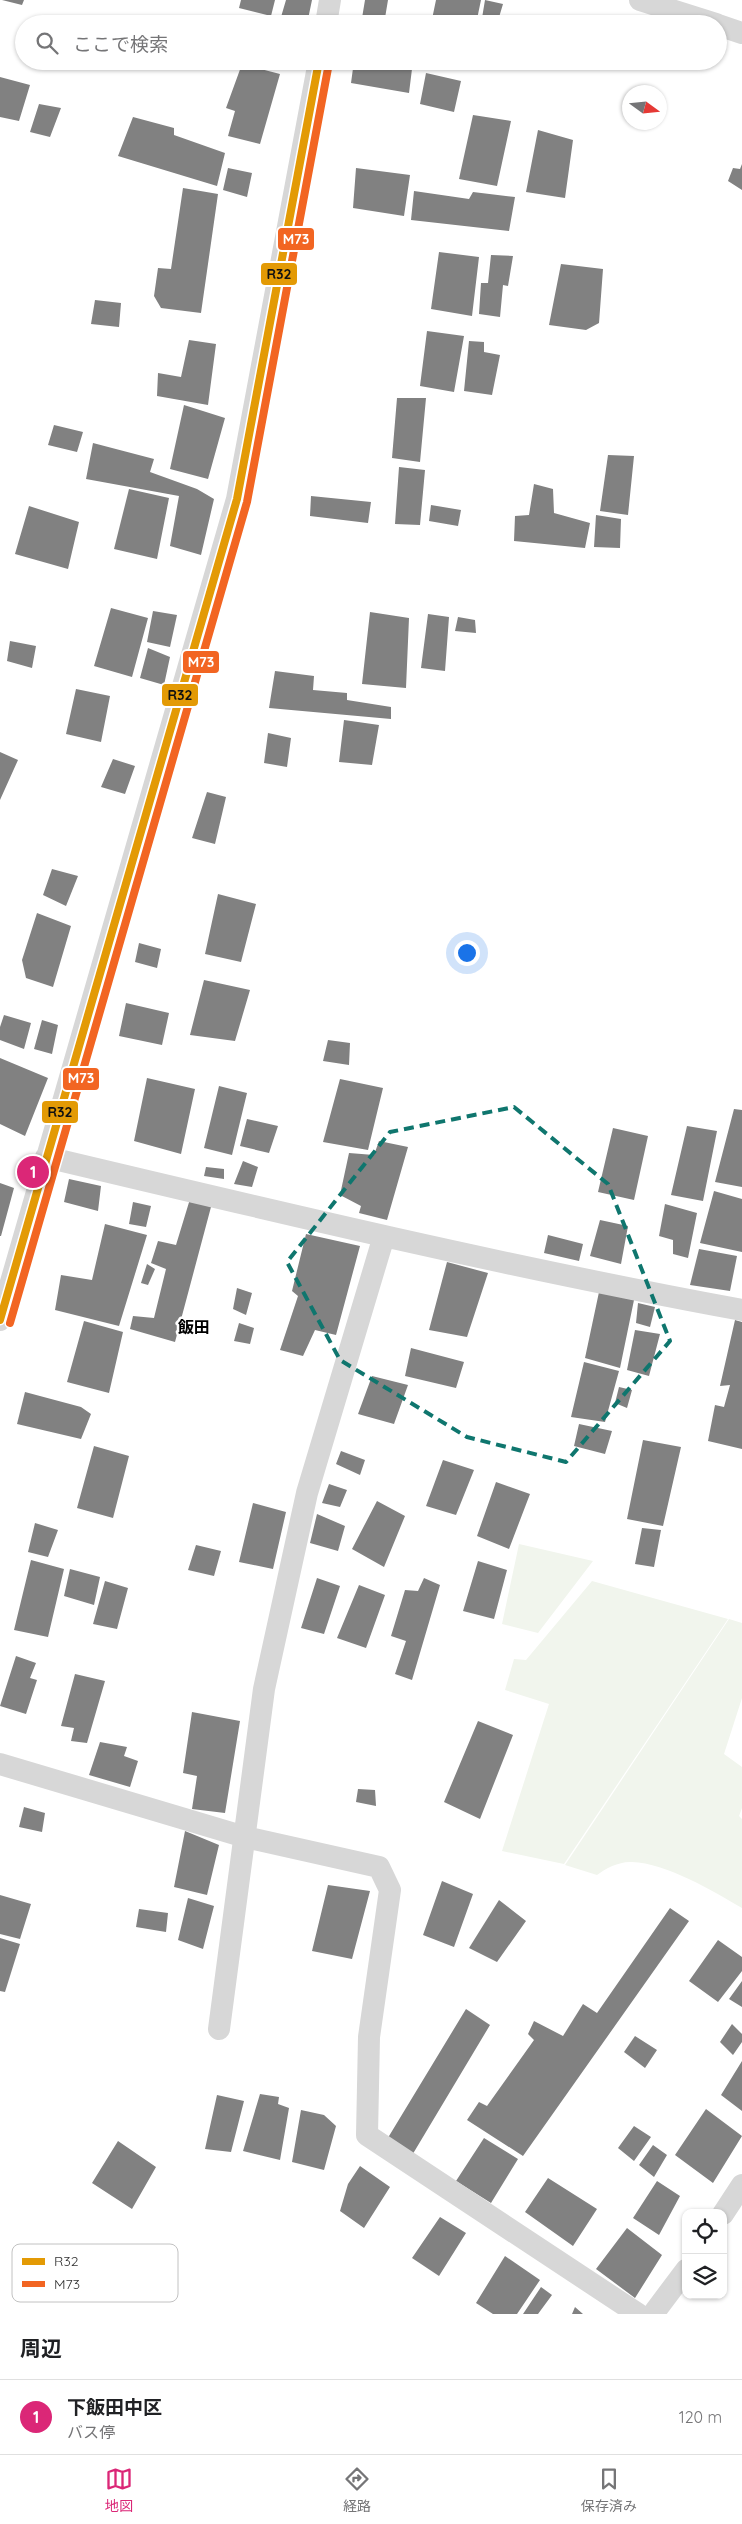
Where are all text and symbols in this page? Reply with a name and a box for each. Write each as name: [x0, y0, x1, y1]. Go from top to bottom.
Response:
search box: [15, 15, 727, 70]
icon: search: [33, 29, 61, 57]
text: ここで検索: [73, 32, 168, 56]
north arrow: [622, 85, 667, 130]
line badge: M73: [277, 227, 315, 251]
text: M73: [283, 230, 309, 248]
line badge: R32: [260, 262, 298, 286]
text: R32: [266, 265, 292, 283]
line badge: M73: [182, 650, 220, 674]
text: M73: [188, 653, 214, 671]
line badge: R32: [161, 683, 199, 707]
text: R32: [167, 686, 193, 704]
your location: [454, 940, 480, 966]
line badge: M73: [62, 1067, 100, 1091]
text: M73: [68, 1069, 94, 1087]
line badge: R32: [41, 1100, 79, 1124]
text: R32: [47, 1103, 73, 1121]
pin: 1: [17, 1153, 49, 1191]
district label: 飯田: [177, 1317, 210, 1337]
map controls: [682, 2209, 727, 2299]
button: locate: [682, 2209, 727, 2254]
legend: [12, 2244, 178, 2302]
text: R32: [54, 2252, 79, 2270]
button: layers: [682, 2254, 727, 2299]
text: M73: [54, 2275, 80, 2293]
text: 周辺: [20, 2335, 62, 2361]
text: 下飯田中区: [67, 2395, 162, 2419]
text: 1: [33, 2407, 39, 2427]
text: 120 m: [679, 2407, 722, 2427]
text: バス停: [67, 2422, 115, 2442]
tab: 地図: [105, 2465, 133, 2515]
tab: 経路: [343, 2465, 371, 2515]
tab: 保存済み: [581, 2465, 637, 2515]

